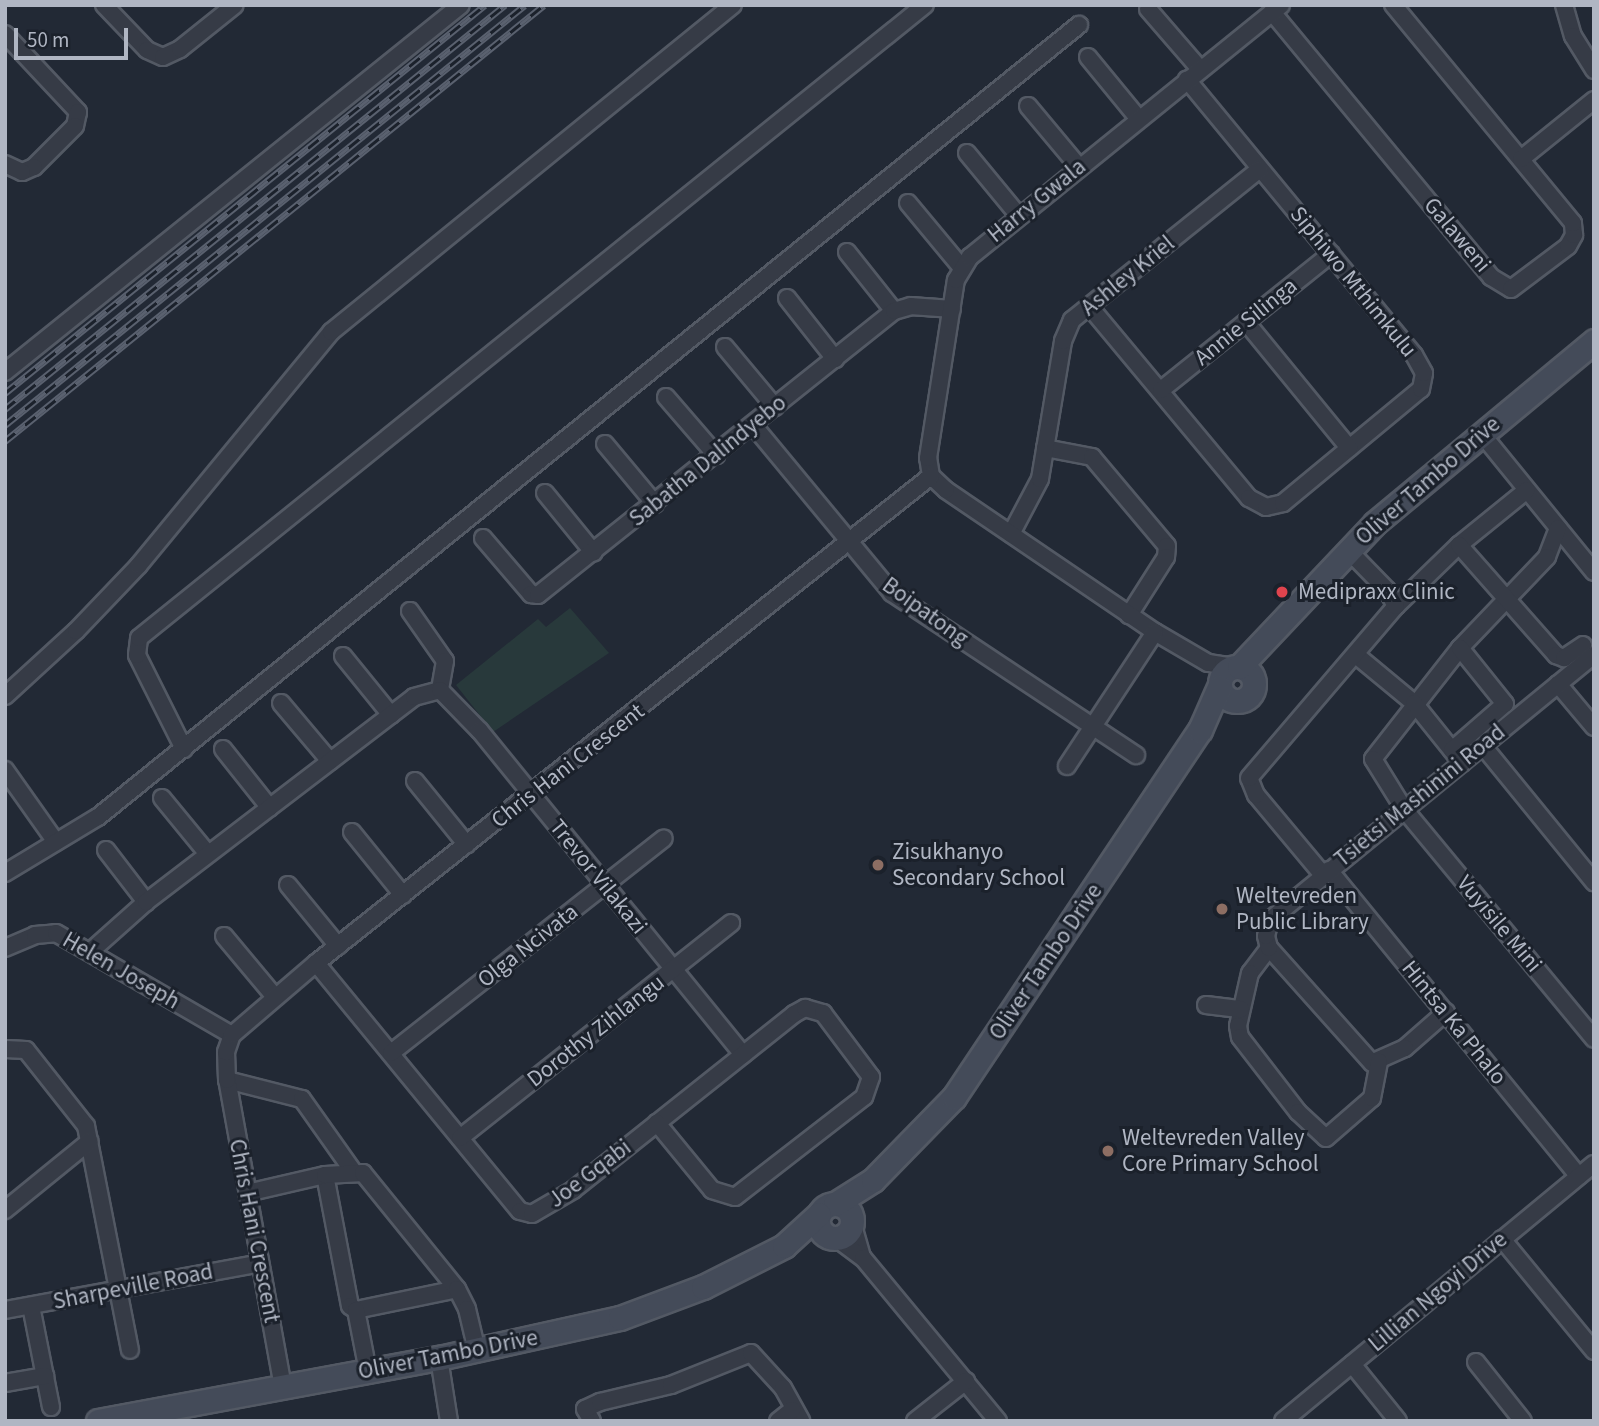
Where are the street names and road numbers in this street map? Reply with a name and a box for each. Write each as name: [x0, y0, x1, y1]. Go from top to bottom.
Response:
street label: Harry Gwala: [982, 153, 1092, 249]
street label: Galaweni: [1418, 192, 1496, 278]
street label: Siphiwo Mthimkulu: [1284, 201, 1422, 363]
street label: Ashley Kriel: [1076, 230, 1180, 322]
street label: Annie Silinga: [1189, 272, 1303, 372]
street label: Sabatha Dalindyebo: [624, 389, 792, 533]
street label: Oliver Tambo Drive: [1350, 411, 1506, 551]
street label: Boipatong: [877, 572, 973, 652]
street label: Chris Hani Crescent: [486, 698, 650, 834]
street label: Tsietsi Mashinini Road: [1329, 719, 1511, 873]
street label: Trevor Vilakazi: [543, 814, 653, 940]
street label: Vuyisile Mini: [1451, 870, 1547, 978]
street label: Oliver Tambo Drive: [984, 879, 1108, 1045]
street label: Olga Ncivata: [472, 898, 584, 994]
street label: Helen Joseph: [58, 926, 184, 1016]
street label: Hintsa Ka Phalo: [1396, 955, 1512, 1091]
street label: Dorothy Zihlangu: [522, 969, 670, 1093]
street label: Joe Gqabi: [543, 1134, 637, 1214]
street label: Chris Hani Crescent: [223, 1137, 285, 1325]
street label: Lillian Ngoyi Drive: [1363, 1226, 1513, 1358]
street label: Sharpeville Road: [51, 1258, 215, 1316]
street label: Oliver Tambo Drive: [356, 1324, 540, 1386]

